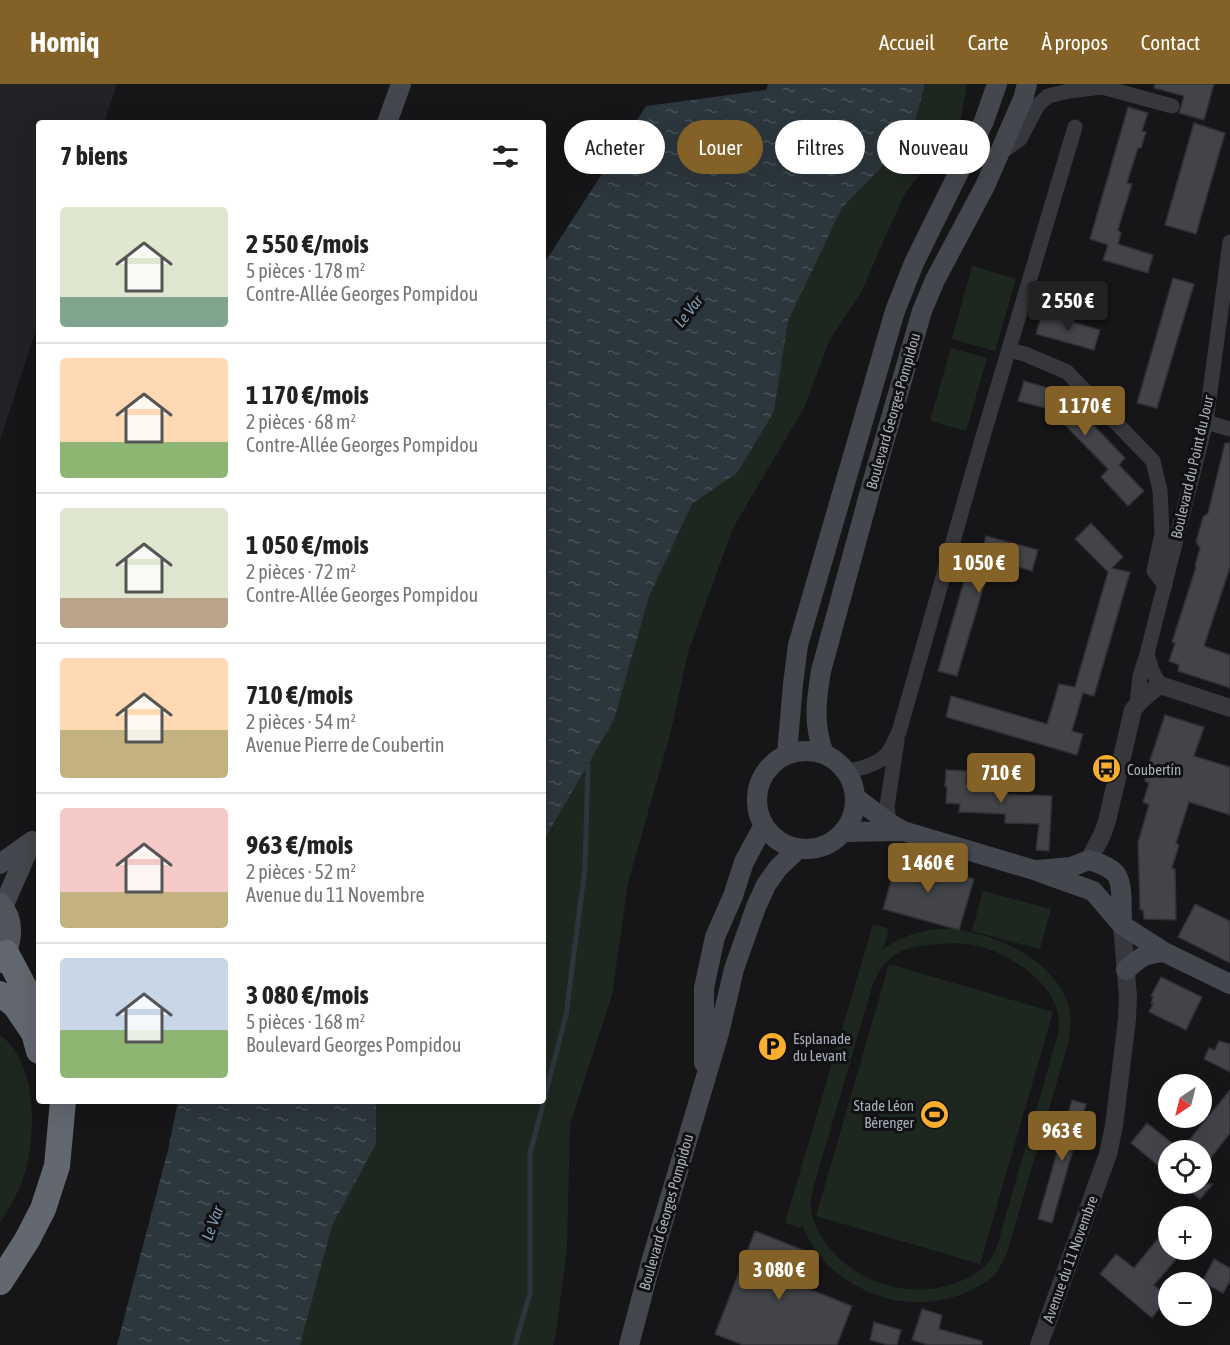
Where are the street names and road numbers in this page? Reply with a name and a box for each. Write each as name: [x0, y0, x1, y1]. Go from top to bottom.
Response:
street label: Boulevard Georges Pompidou: [863, 331, 923, 491]
street label: Boulevard du Point du Jour: [1167, 393, 1217, 540]
street label: Boulevard Georges Pompidou: [636, 1132, 696, 1292]
street label: Avenue du 11 Novembre: [1039, 1193, 1101, 1325]

